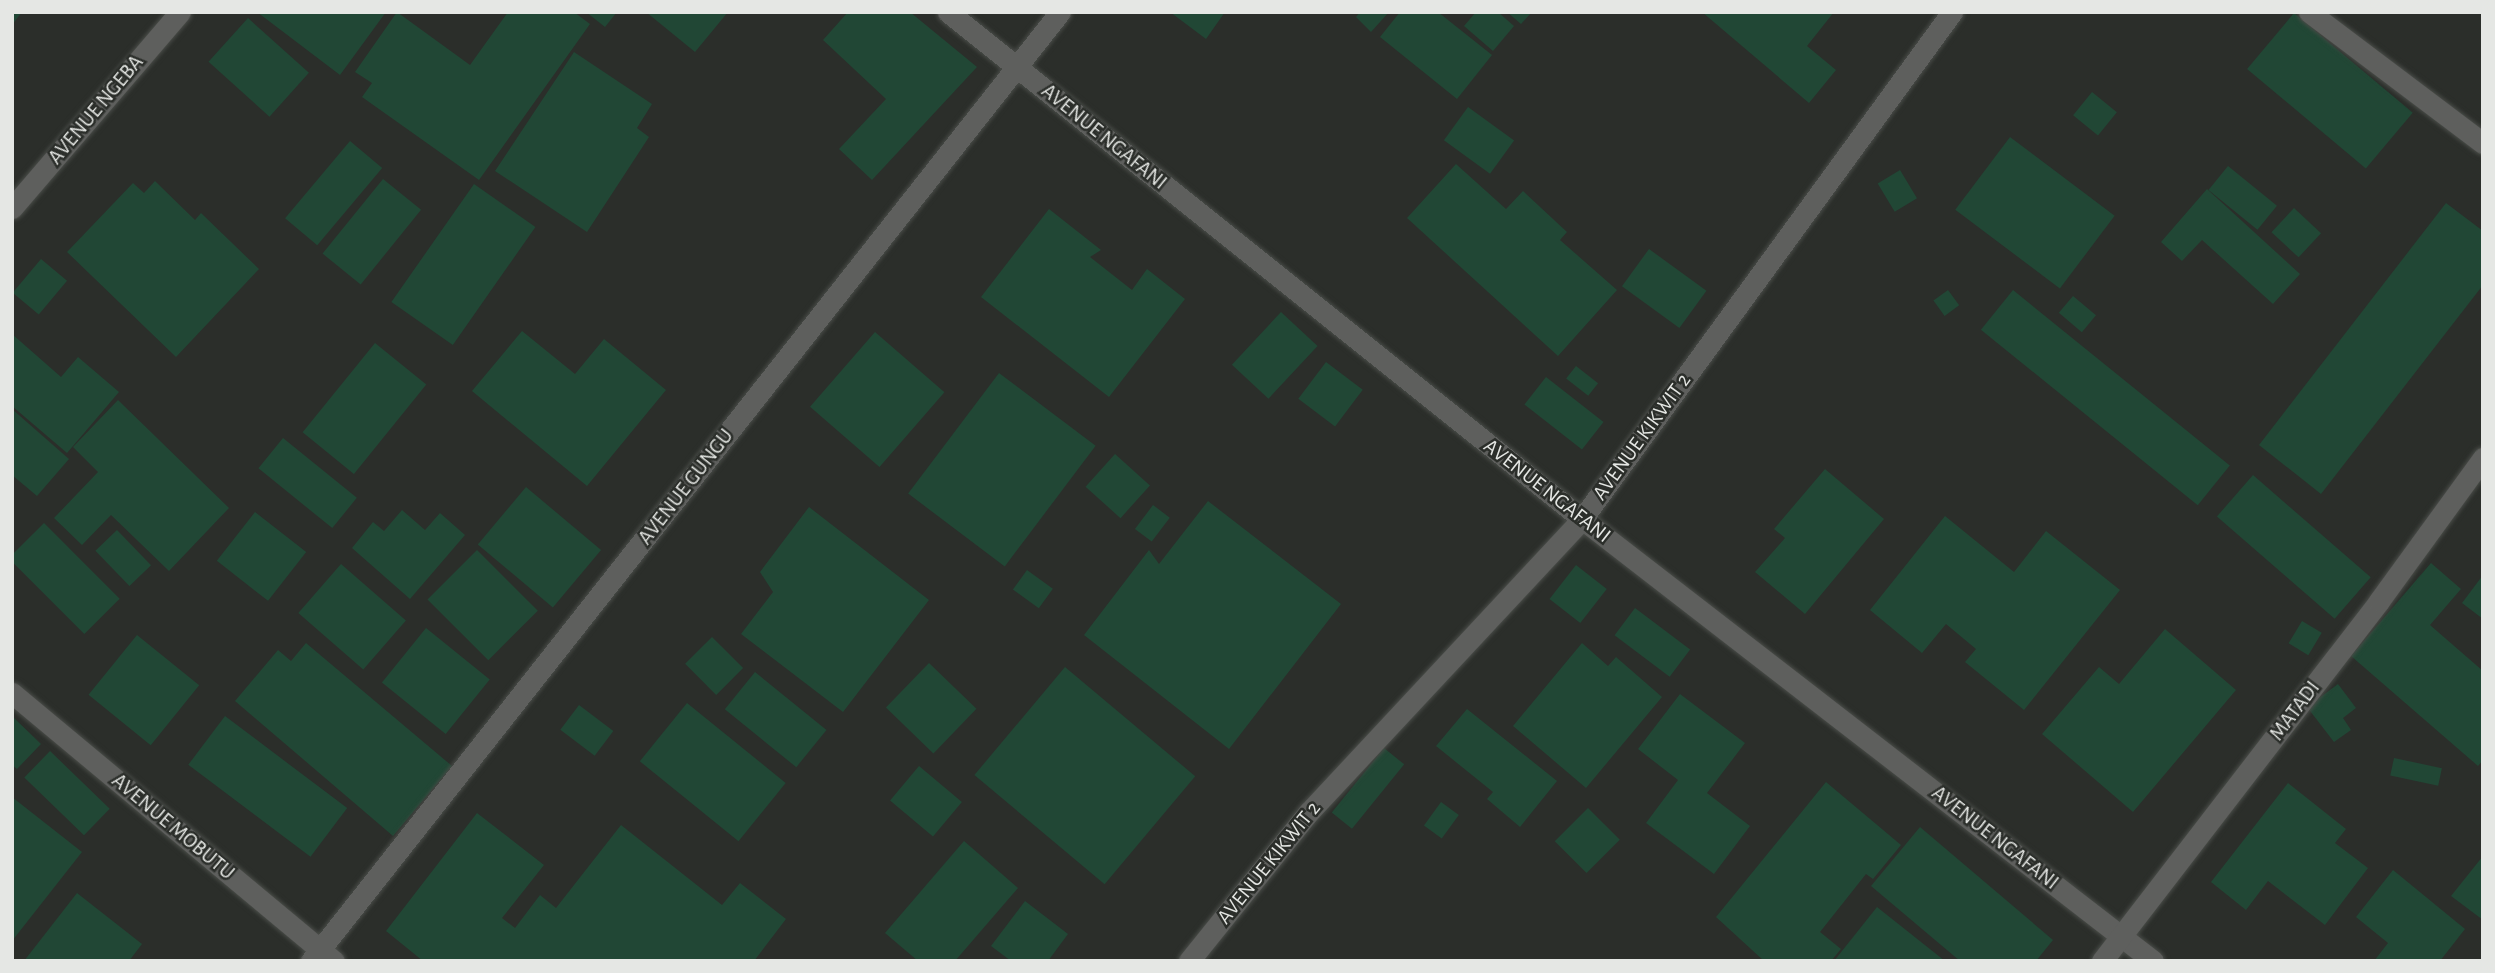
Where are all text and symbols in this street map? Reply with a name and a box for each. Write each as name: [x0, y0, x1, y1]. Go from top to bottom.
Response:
street label: AVENUE NGEBA: [43, 50, 149, 170]
street label: AVENUE NGAFANI: [1036, 79, 1172, 195]
street label: AVENUE KIKWIT 2: [1588, 369, 1696, 505]
street label: AVENUE GUNGU: [633, 424, 739, 550]
street label: AVENUE NGAFANI: [1479, 434, 1615, 548]
street label: MATADI: [2264, 676, 2326, 746]
street label: AVENUE MOBUTU: [106, 768, 240, 886]
street label: AVENUE NGAFANI: [1927, 781, 2063, 895]
street label: AVENUE KIKWIT 2: [1212, 797, 1326, 929]

